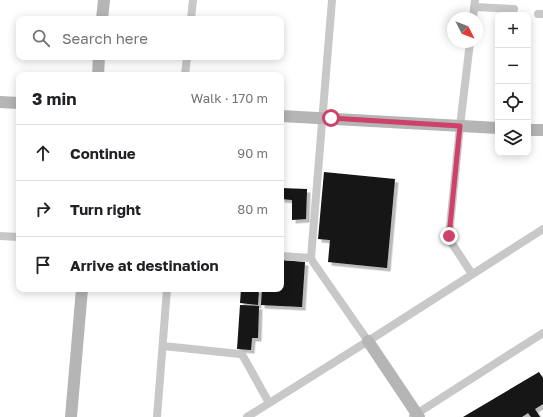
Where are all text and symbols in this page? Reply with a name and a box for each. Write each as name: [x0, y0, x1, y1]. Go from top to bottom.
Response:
north arrow: [447, 12, 483, 48]
map controls: [495, 12, 531, 156]
button: +: [495, 12, 531, 48]
search box: [16, 16, 284, 60]
icon: search: [30, 27, 52, 49]
text: Search here: [62, 29, 148, 47]
button: −: [495, 48, 531, 84]
button: locate: [495, 84, 531, 120]
text: 3 min: [32, 88, 76, 109]
text: Walk · 170 m: [191, 90, 268, 106]
route start: [322, 109, 340, 127]
button: layers: [495, 120, 531, 156]
icon: ahead: [32, 142, 54, 164]
text: Continue: [70, 144, 136, 162]
text: 90 m: [237, 145, 268, 161]
icon: right: [32, 198, 54, 220]
text: Turn right: [70, 200, 141, 218]
text: 80 m: [237, 201, 268, 217]
route end: [440, 227, 458, 245]
icon: arrive: [32, 254, 54, 276]
text: Arrive at destination: [70, 256, 219, 274]

